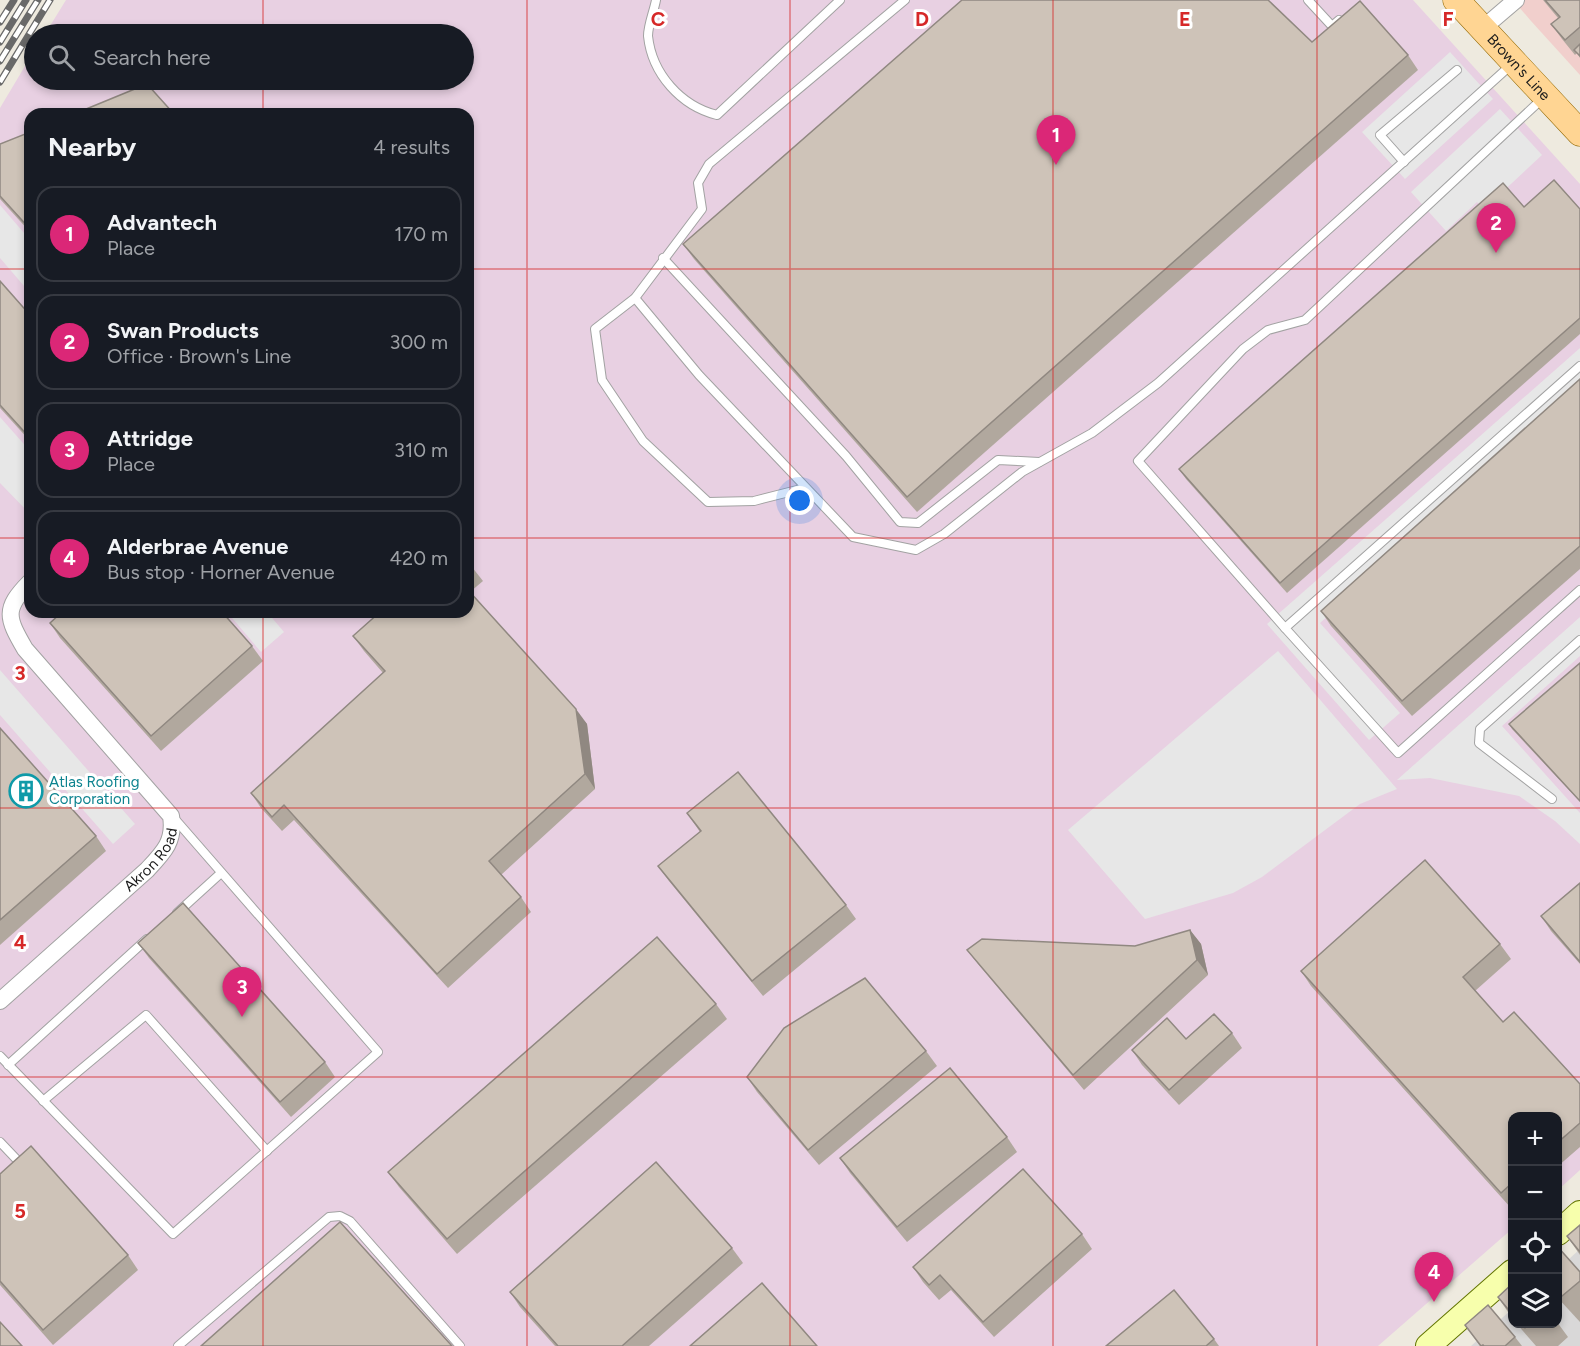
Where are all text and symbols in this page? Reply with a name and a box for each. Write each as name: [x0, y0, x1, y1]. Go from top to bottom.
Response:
text: C: [651, 7, 665, 31]
text: D: [915, 7, 929, 31]
text: E: [1179, 7, 1191, 31]
text: F: [1442, 7, 1454, 31]
search box: [24, 24, 474, 90]
street label: Brown's Line: [1483, 30, 1554, 104]
icon: search: [45, 41, 78, 74]
text: Search here: [93, 44, 211, 71]
pin: 1: [1036, 116, 1076, 165]
text: Nearby: [48, 131, 136, 163]
text: 4 results: [373, 135, 450, 159]
pin: 2: [1476, 204, 1516, 253]
text: Advantech: [107, 209, 217, 236]
text: 1: [65, 222, 74, 246]
text: 170 m: [394, 222, 448, 246]
text: Place: [107, 236, 155, 260]
text: Swan Products: [107, 317, 259, 344]
text: 2: [64, 330, 75, 354]
text: 300 m: [390, 330, 448, 354]
text: Office · Brown's Line: [107, 344, 291, 368]
text: Attridge: [107, 425, 193, 452]
text: 3: [64, 438, 75, 462]
text: 310 m: [394, 438, 448, 462]
text: Place: [107, 452, 155, 476]
your location: [785, 486, 814, 515]
text: Alderbrae Avenue: [107, 533, 288, 560]
text: 4: [63, 546, 76, 570]
text: 420 m: [390, 546, 448, 570]
text: Bus stop · Horner Avenue: [107, 560, 335, 584]
text: 3: [14, 661, 26, 685]
building icon: Atlas Roofing Corporation: [8, 773, 44, 809]
place label: Atlas Roofing Corporation: [49, 773, 139, 808]
street label: Akron Road: [120, 827, 181, 895]
text: 4: [14, 930, 27, 954]
pin: 3: [222, 968, 262, 1017]
map controls: [1508, 1112, 1562, 1328]
button: +: [1508, 1112, 1562, 1166]
button: −: [1508, 1166, 1562, 1220]
text: 5: [14, 1199, 26, 1223]
button: locate: [1508, 1220, 1562, 1274]
pin: 4: [1414, 1252, 1454, 1302]
button: layers: [1508, 1274, 1562, 1328]

